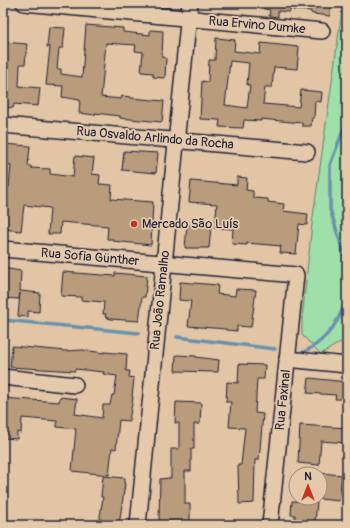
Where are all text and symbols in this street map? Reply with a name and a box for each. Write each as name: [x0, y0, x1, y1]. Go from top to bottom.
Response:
street label: Rua Ervino Dumke: [208, 13, 307, 37]
street label: Rua Osvaldo Arlindo da Rocha: [76, 123, 234, 153]
place label: Mercado São Luís: [142, 216, 239, 232]
marker: Mercado São Luís: [129, 219, 139, 229]
street label: Rua Sofia Günther: [40, 245, 140, 269]
street label: Rua João Ramalho: [147, 249, 173, 351]
street label: Rua Faxinal: [272, 369, 294, 431]
north arrow: [288, 466, 328, 506]
text: N: [304, 470, 312, 483]

